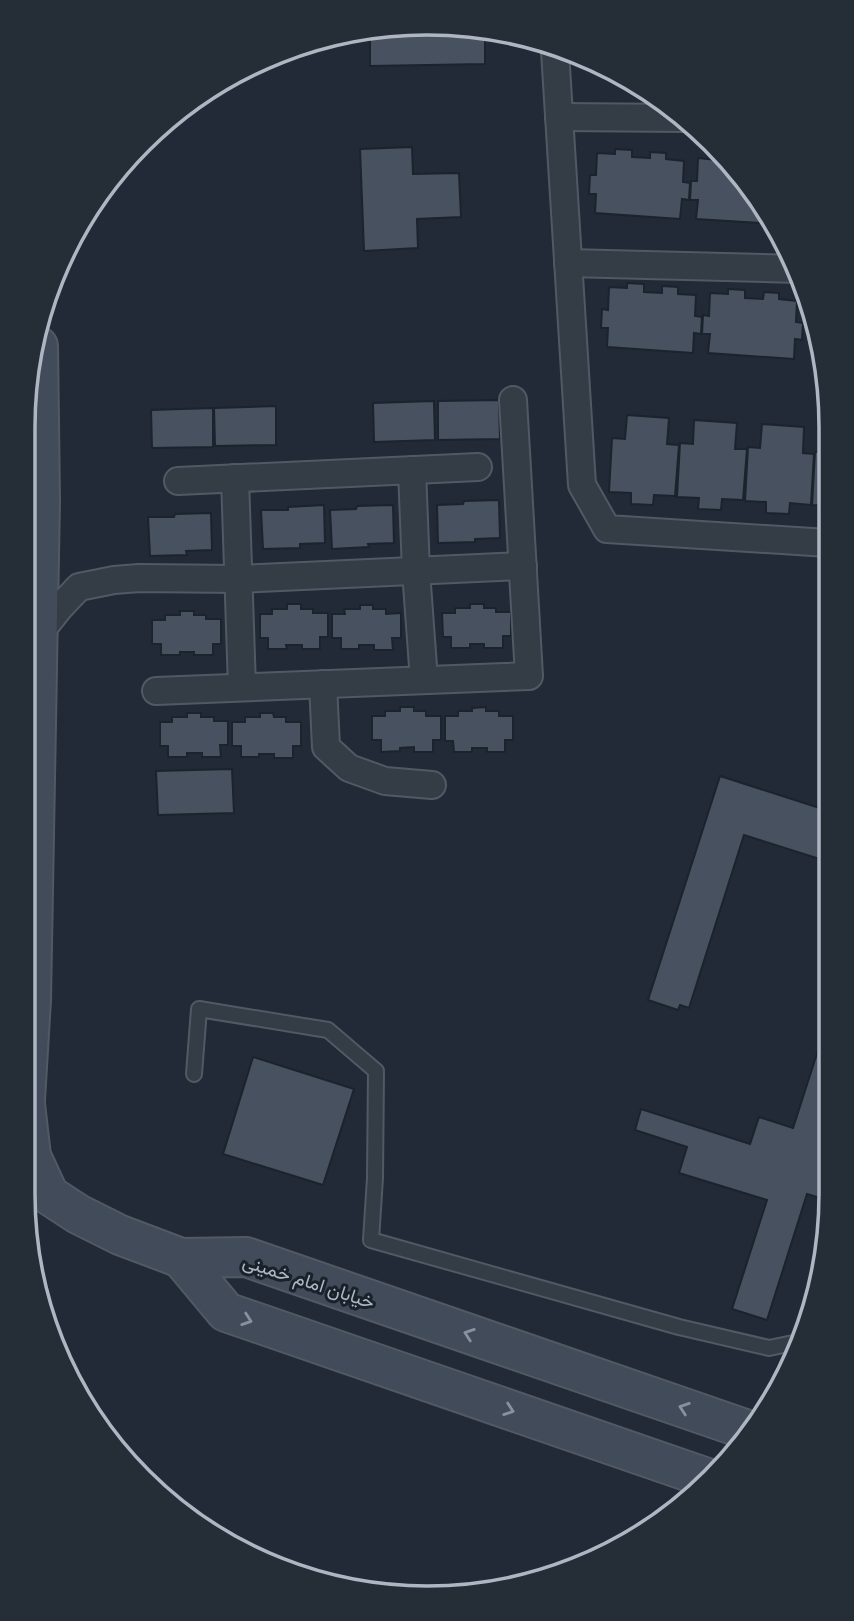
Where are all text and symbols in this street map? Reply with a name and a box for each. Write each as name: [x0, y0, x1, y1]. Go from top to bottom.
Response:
street label: خیابان امام خمینی: [240, 1249, 378, 1315]
one-way arrow: [241, 1312, 253, 1326]
one-way arrow: [463, 1328, 475, 1342]
one-way arrow: [502, 1402, 514, 1416]
one-way arrow: [678, 1402, 690, 1416]

